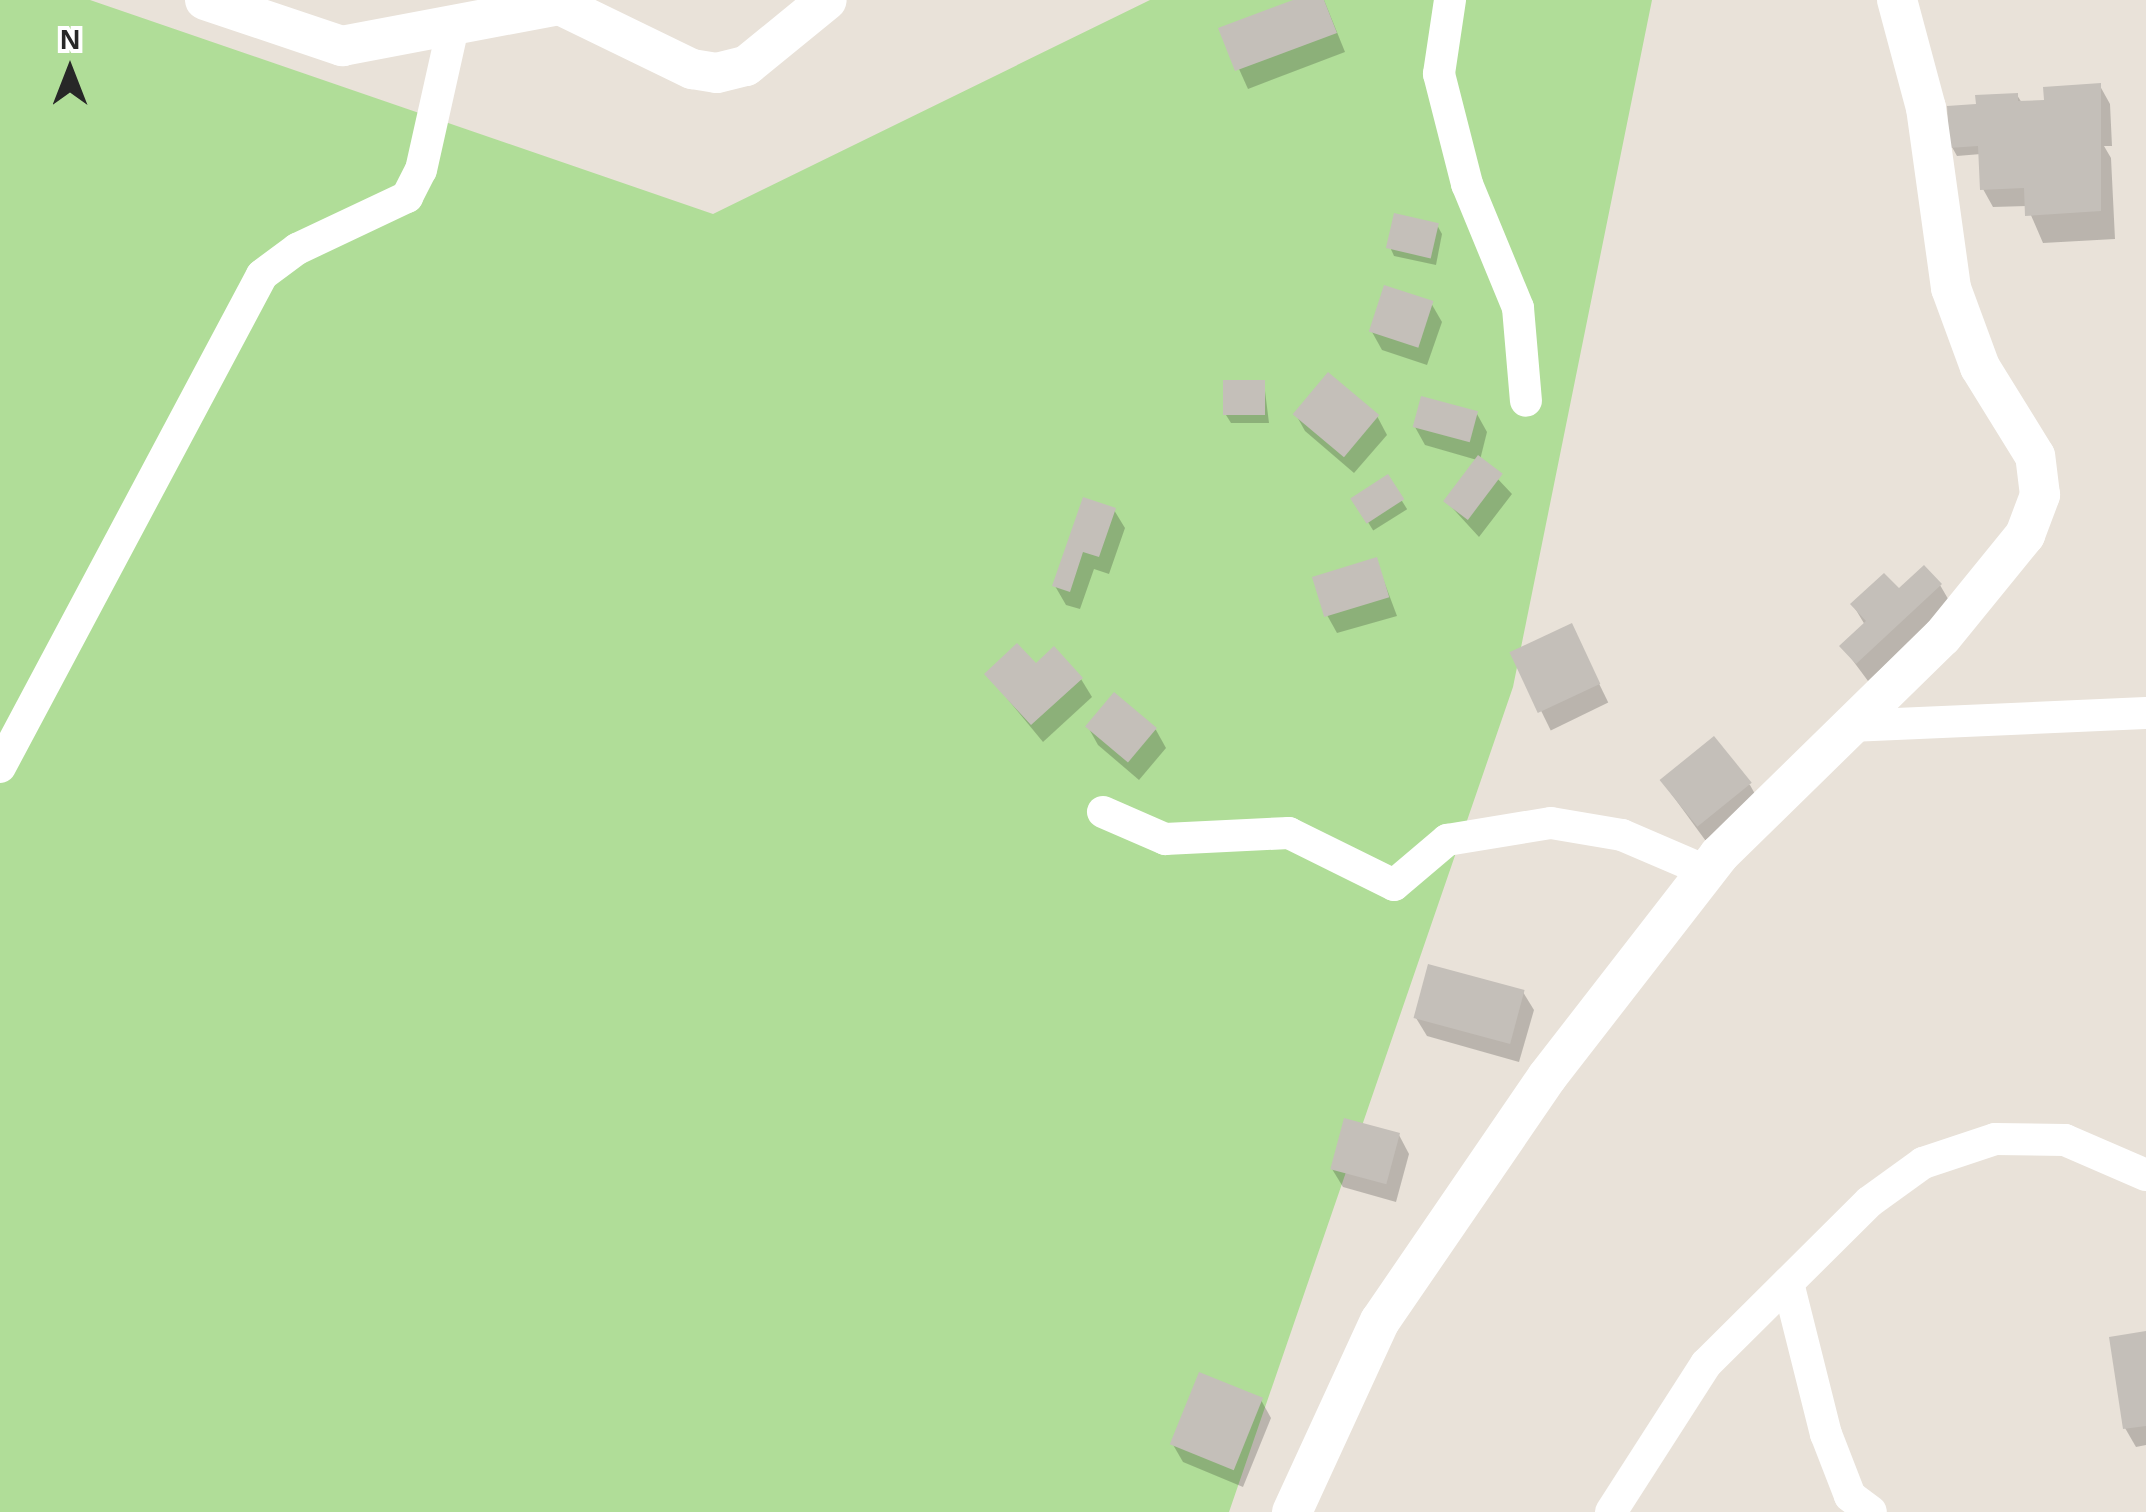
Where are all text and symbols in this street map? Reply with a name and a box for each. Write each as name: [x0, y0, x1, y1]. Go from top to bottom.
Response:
north arrow: [20, 20, 120, 120]
text: N: [60, 24, 80, 55]

